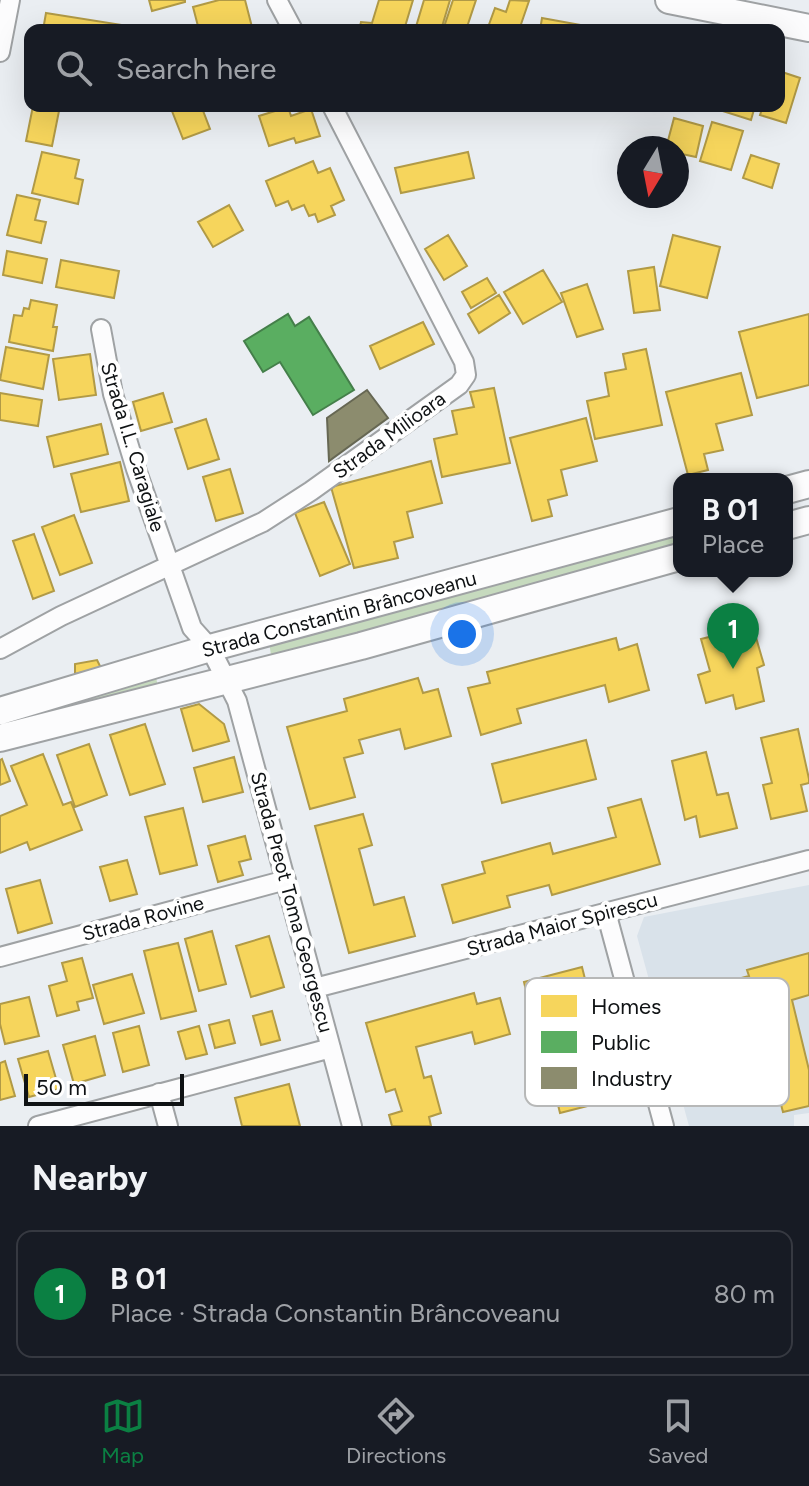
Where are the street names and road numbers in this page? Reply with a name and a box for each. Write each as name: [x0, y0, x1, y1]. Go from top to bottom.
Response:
street label: Strada I.L. Caragiale: [96, 359, 170, 535]
street label: Strada Milioara: [328, 386, 450, 484]
street label: Strada Constantin Brâncoveanu: [199, 566, 479, 662]
street label: Strada Preot Toma Georgescu: [246, 769, 338, 1035]
street label: Strada Maior Spirescu: [464, 887, 660, 961]
street label: Strada Rovine: [80, 890, 206, 946]

